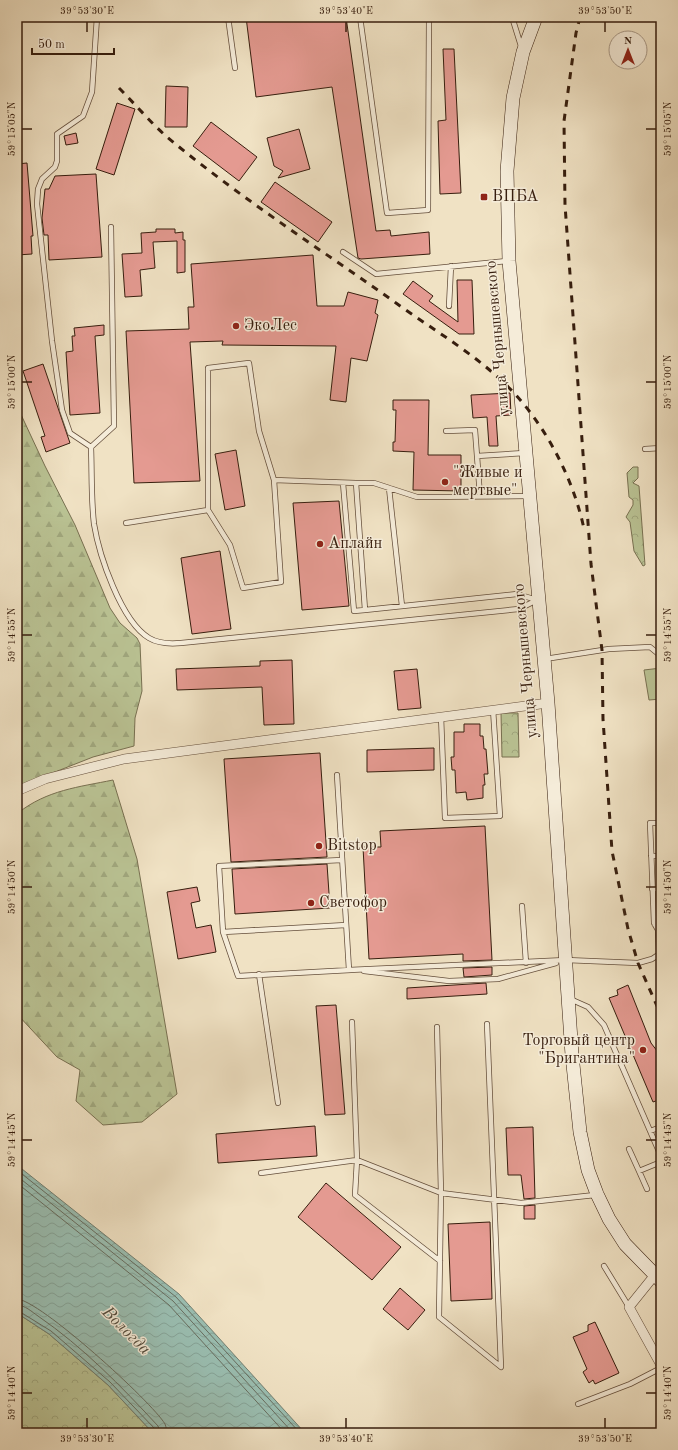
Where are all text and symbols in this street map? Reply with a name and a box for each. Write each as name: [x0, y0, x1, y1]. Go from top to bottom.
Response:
text: 39°53'30"E: [60, 6, 114, 16]
text: 39°53'40"E: [319, 6, 373, 16]
text: 39°53'50"E: [578, 6, 632, 16]
scale bar: [32, 30, 114, 56]
north arrow: [608, 30, 648, 70]
text: N: [624, 36, 633, 47]
text: 50 m: [38, 38, 65, 51]
text: 59°15'05"N: [7, 101, 17, 156]
text: 59°15'05"N: [663, 101, 673, 156]
place label: ВПБА: [492, 189, 539, 205]
marker: ВПБА: [479, 192, 489, 202]
street label: улица Чернышевского: [483, 260, 513, 416]
place label: ЭкоЛес: [244, 318, 297, 334]
marker: ЭкоЛес: [231, 321, 241, 331]
text: 59°15'00"N: [7, 354, 17, 409]
text: 59°15'00"N: [663, 354, 673, 409]
place label: "Живые и мертвые": [453, 465, 523, 499]
marker: "Живые и мертвые": [440, 477, 450, 487]
place label: Аплайн: [328, 536, 383, 552]
marker: Аплайн: [315, 539, 325, 549]
street label: улица Чернышевского: [511, 583, 541, 739]
text: 59°14'55"N: [7, 607, 17, 662]
text: 59°14'55"N: [663, 607, 673, 662]
place label: Bitstop: [327, 838, 377, 854]
marker: Bitstop: [314, 841, 324, 851]
text: 59°14'50"N: [7, 859, 17, 914]
text: 59°14'50"N: [663, 859, 673, 914]
place label: Светофор: [319, 895, 387, 911]
marker: Светофор: [306, 898, 316, 908]
place label: Торговый центр "Бригантина": [522, 1033, 635, 1067]
marker: Торговый центр "Бригантина": [638, 1045, 648, 1055]
text: 59°14'45"N: [7, 1112, 17, 1167]
text: 59°14'45"N: [663, 1112, 673, 1167]
water label: Вологда: [98, 1303, 154, 1359]
text: 59°14'40"N: [7, 1365, 17, 1420]
text: 59°14'40"N: [663, 1365, 673, 1420]
text: 39°53'30"E: [60, 1434, 114, 1444]
text: 39°53'40"E: [319, 1434, 373, 1444]
text: 39°53'50"E: [578, 1434, 632, 1444]

